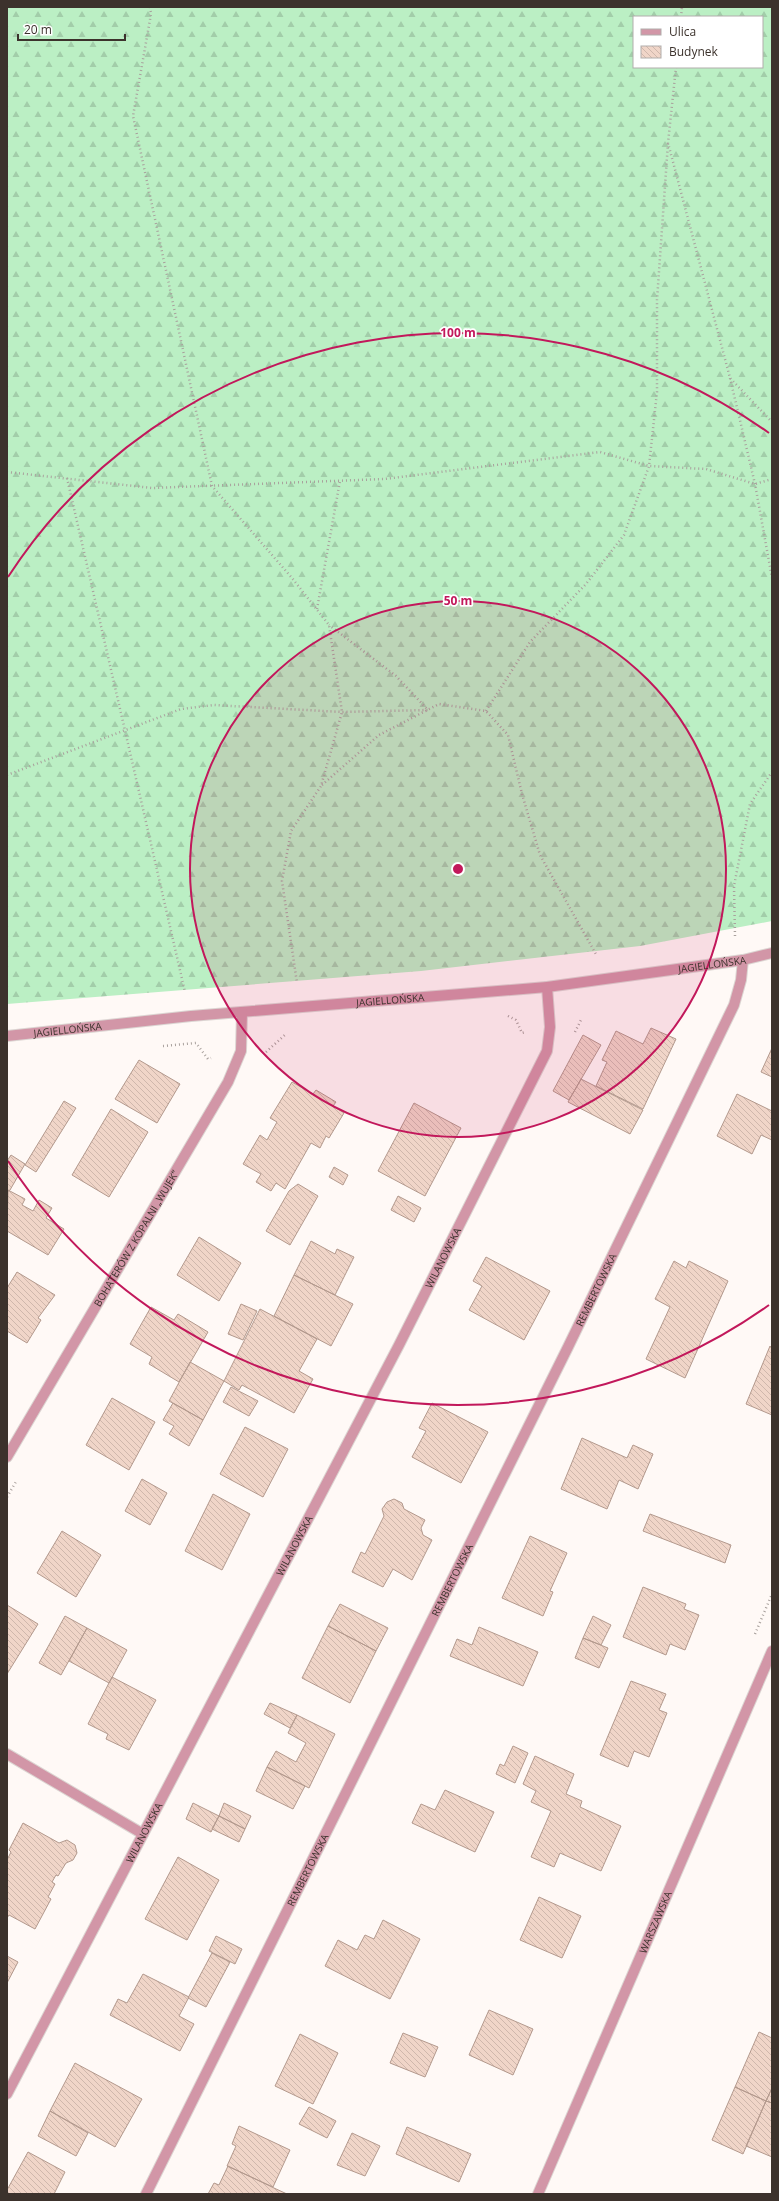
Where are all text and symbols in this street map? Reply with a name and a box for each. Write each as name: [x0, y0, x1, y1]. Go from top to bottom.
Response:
scale bar: [18, 16, 125, 42]
legend: [633, 16, 763, 68]
text: 20 m: [24, 21, 52, 38]
text: Ulica: [669, 23, 696, 40]
text: Budynek: [669, 43, 719, 60]
text: 100 m: [440, 324, 476, 341]
text: 50 m: [444, 592, 472, 609]
centre of rings: [451, 862, 465, 876]
street label: JAGIELLOŃSKA: [676, 953, 748, 976]
street label: JAGIELLOŃSKA: [355, 990, 426, 1010]
street label: JAGIELLOŃSKA: [32, 1019, 103, 1040]
street label: BOHATERÓW Z KOPALNI „WUJEK”: [90, 1167, 182, 1309]
street label: WILANOWSKA: [422, 1225, 464, 1290]
street label: REMBERTOWSKA: [572, 1250, 620, 1328]
street label: WILANOWSKA: [273, 1512, 316, 1578]
street label: REMBERTOWSKA: [428, 1541, 476, 1619]
street label: WILANOWSKA: [122, 1800, 166, 1865]
street label: REMBERTOWSKA: [283, 1831, 332, 1909]
street label: WARSZAWSKA: [636, 1888, 675, 1955]

